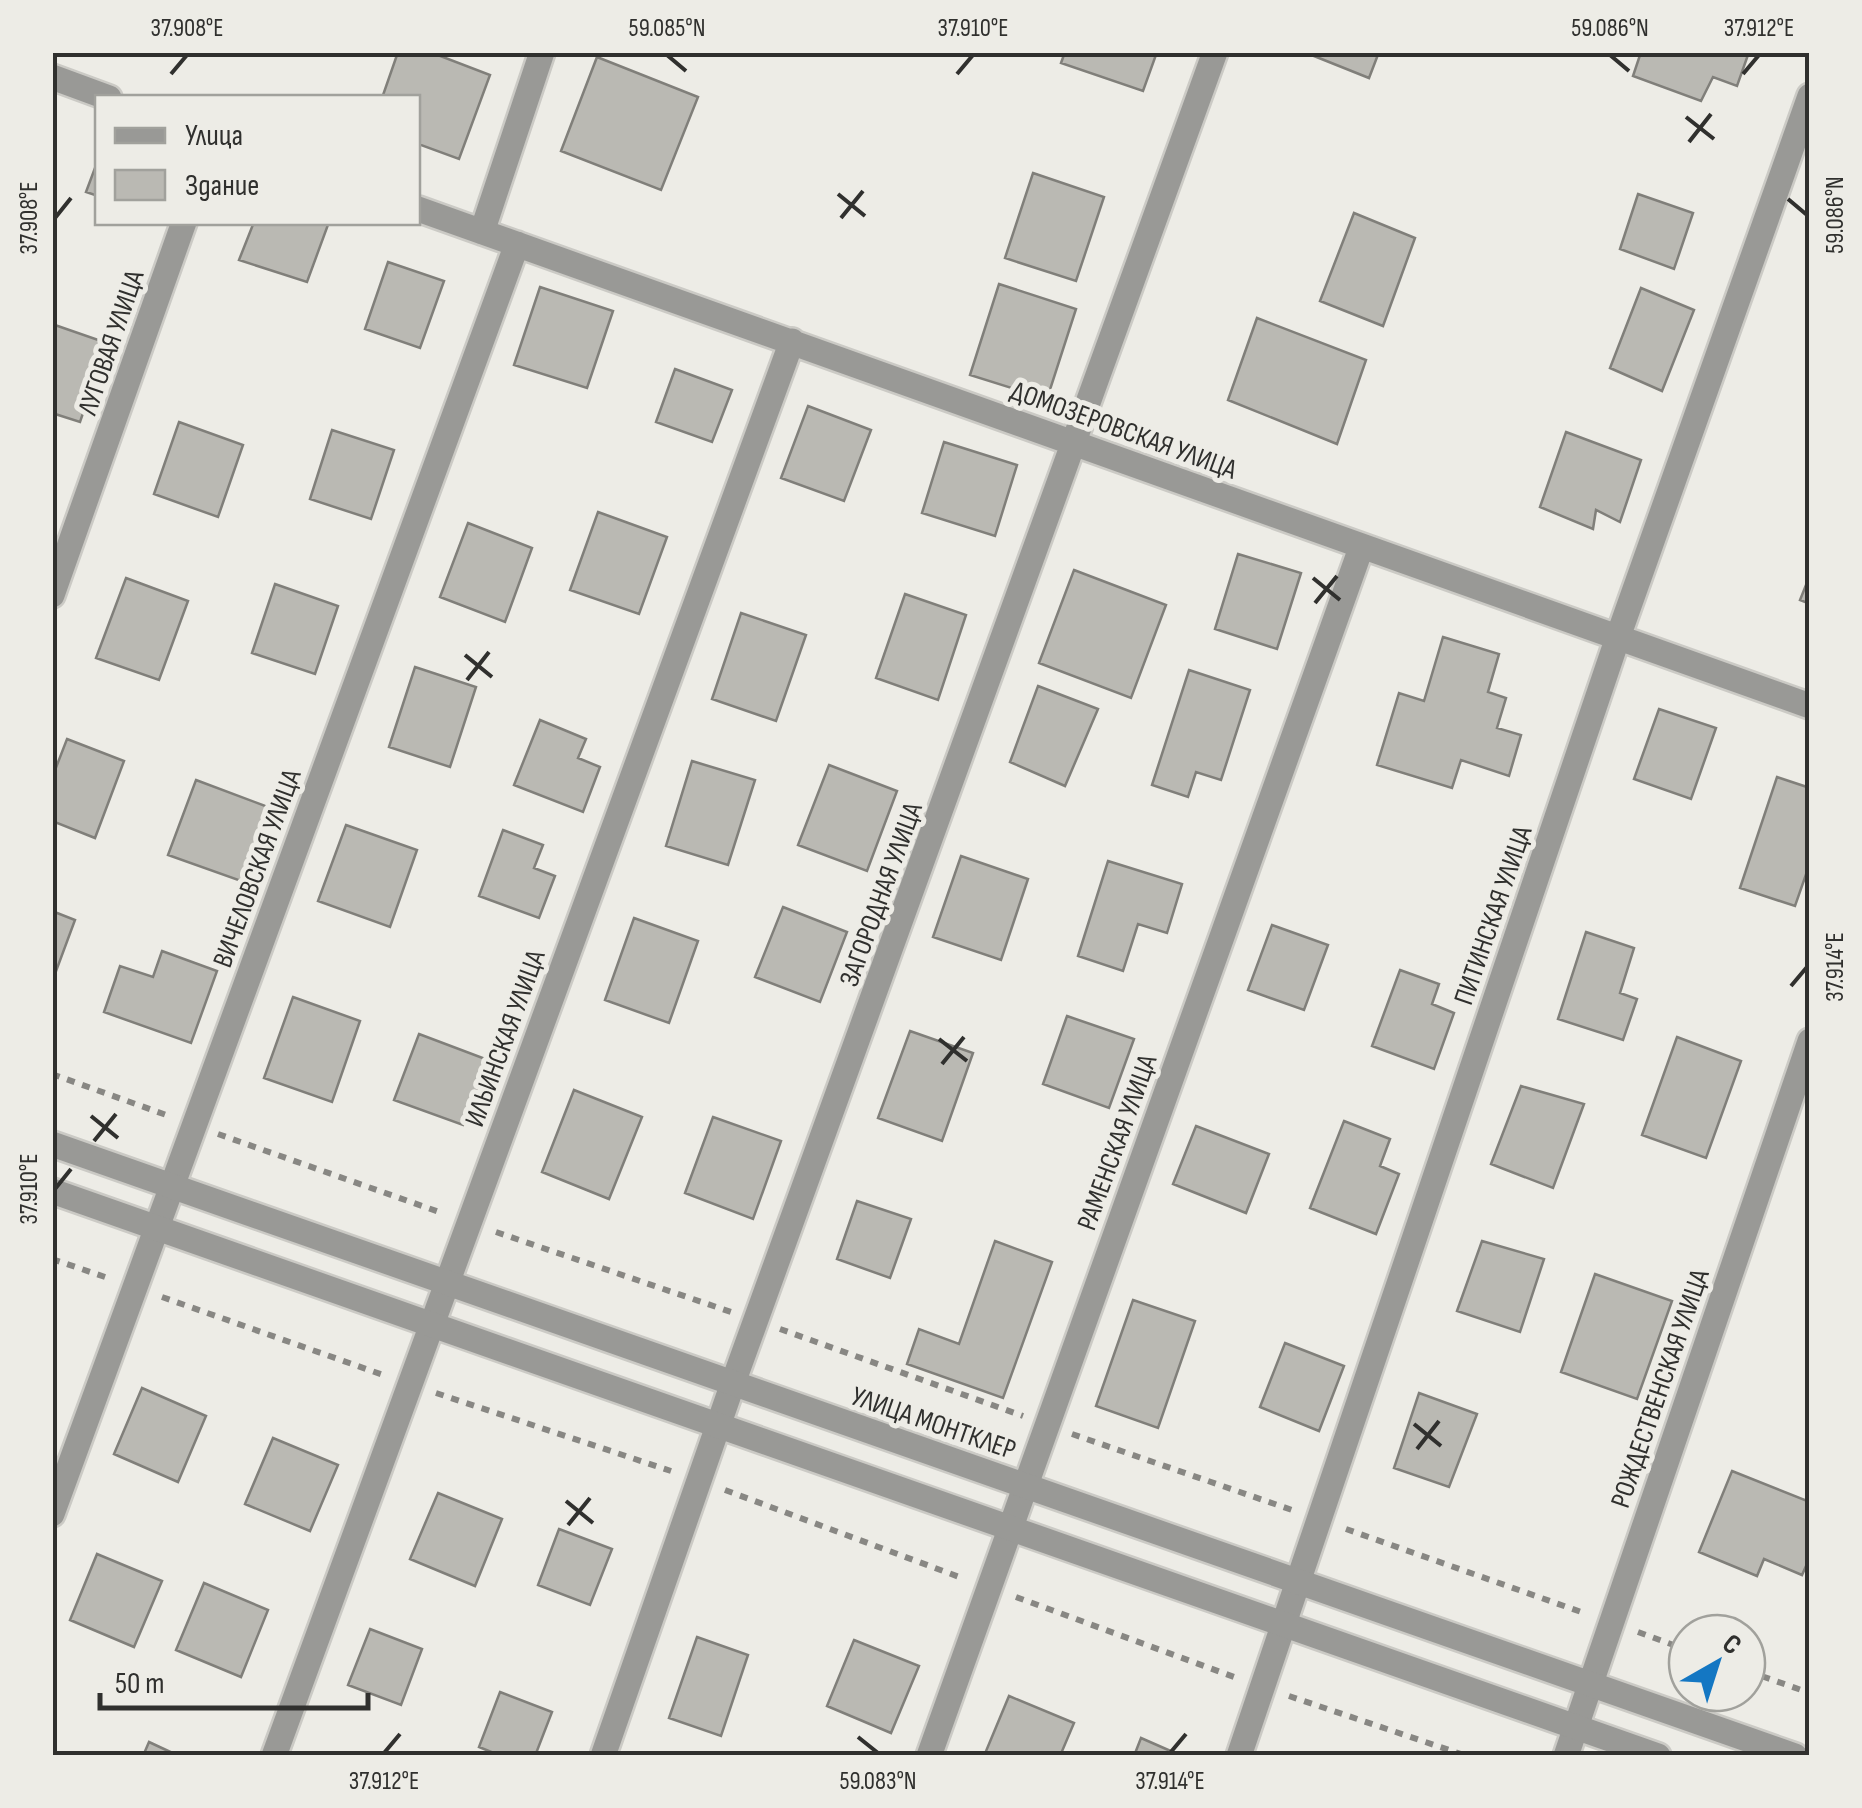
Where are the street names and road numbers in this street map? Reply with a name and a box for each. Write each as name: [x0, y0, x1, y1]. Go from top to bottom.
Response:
street label: ЛУГОВАЯ УЛИЦА: [71, 265, 152, 420]
street label: ДОМОЗЕРОВСКАЯ УЛИЦА: [1006, 374, 1242, 487]
street label: ВИЧЕЛОВСКАЯ УЛИЦА: [206, 764, 309, 972]
street label: ЗАГОРОДНАЯ УЛИЦА: [833, 797, 930, 991]
street label: ПИТИНСКАЯ УЛИЦА: [1447, 821, 1540, 1009]
street label: ИЛЬИНСКАЯ УЛИЦА: [458, 945, 553, 1131]
street label: РАМЕНСКАЯ УЛИЦА: [1070, 1049, 1165, 1235]
street label: РОЖДЕСТВЕНСКАЯ УЛИЦА: [1604, 1264, 1717, 1512]
street label: УЛИЦА МОНТКЛЕР: [847, 1380, 1020, 1467]

